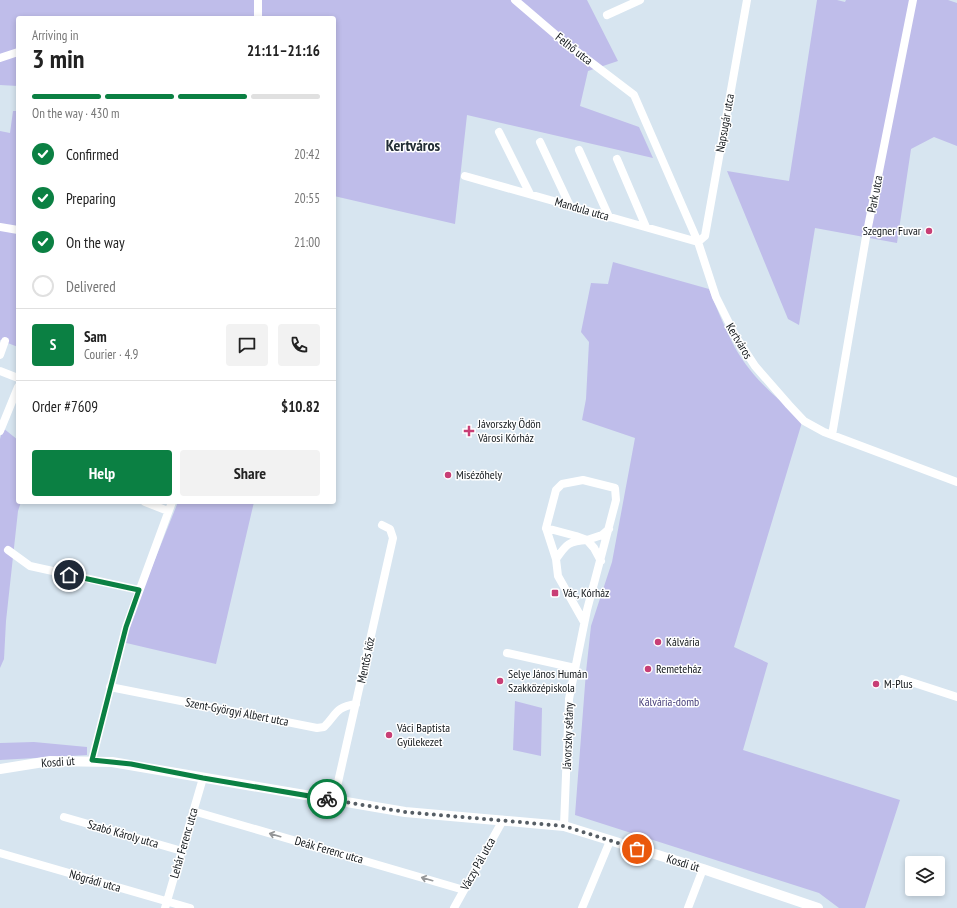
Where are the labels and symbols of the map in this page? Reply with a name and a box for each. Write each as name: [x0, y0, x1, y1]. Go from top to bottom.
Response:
street label: Felhő utca: [553, 29, 596, 68]
street label: Napsugár utca: [712, 92, 737, 153]
district label: Kertváros: [386, 135, 441, 155]
street label: Park utca: [864, 174, 885, 214]
street label: Mandula utca: [553, 194, 611, 223]
place label: Szegner Fuvar: [863, 223, 922, 238]
marker: Szegner Fuvar: [924, 226, 934, 236]
street label: Kertváros: [723, 320, 756, 361]
place label: Jávorszky Ödön Városi Kórház: [477, 416, 541, 445]
marker: Jávorszky Ödön Városi Kórház: [463, 425, 475, 437]
place label: Misézőhely: [456, 467, 503, 482]
marker: Misézőhely: [443, 470, 453, 480]
pin: [52, 558, 86, 592]
place label: Vác, Kórház: [562, 585, 609, 600]
marker: Vác, Kórház: [550, 588, 560, 598]
place label: Kálvária: [666, 634, 700, 649]
street label: Mentős köz: [353, 635, 378, 684]
marker: Kálvária: [653, 637, 663, 647]
place label: Remeteház: [656, 661, 702, 676]
marker: Remeteház: [643, 664, 653, 674]
place label: Selye János Humán Szakközépiskola: [508, 666, 587, 695]
marker: Selye János Humán Szakközépiskola: [495, 676, 505, 686]
place label: M-Plus: [884, 676, 913, 691]
marker: M-Plus: [871, 679, 881, 689]
street label: Szent-Györgyi Albert utca: [184, 694, 290, 729]
park label: Kálvária-domb: [639, 694, 699, 709]
street label: Jávorszky sétány: [559, 702, 576, 771]
place label: Váci Baptista Gyülekezet: [396, 720, 450, 749]
marker: Váci Baptista Gyülekezet: [384, 730, 394, 740]
street label: Kosdi út: [41, 753, 76, 770]
courier: [307, 779, 347, 819]
street label: Lehár Ferenc utca: [166, 806, 201, 880]
street label: Szabó Károly utca: [86, 816, 161, 851]
one-way arrow: [269, 831, 282, 838]
pin: [620, 832, 654, 866]
street label: Deák Ferenc utca: [293, 833, 365, 866]
street label: Váczy Pál utca: [456, 835, 498, 894]
street label: Kosdi út: [665, 850, 702, 875]
street label: Nógrádi utca: [68, 866, 123, 895]
one-way arrow: [420, 875, 433, 882]

